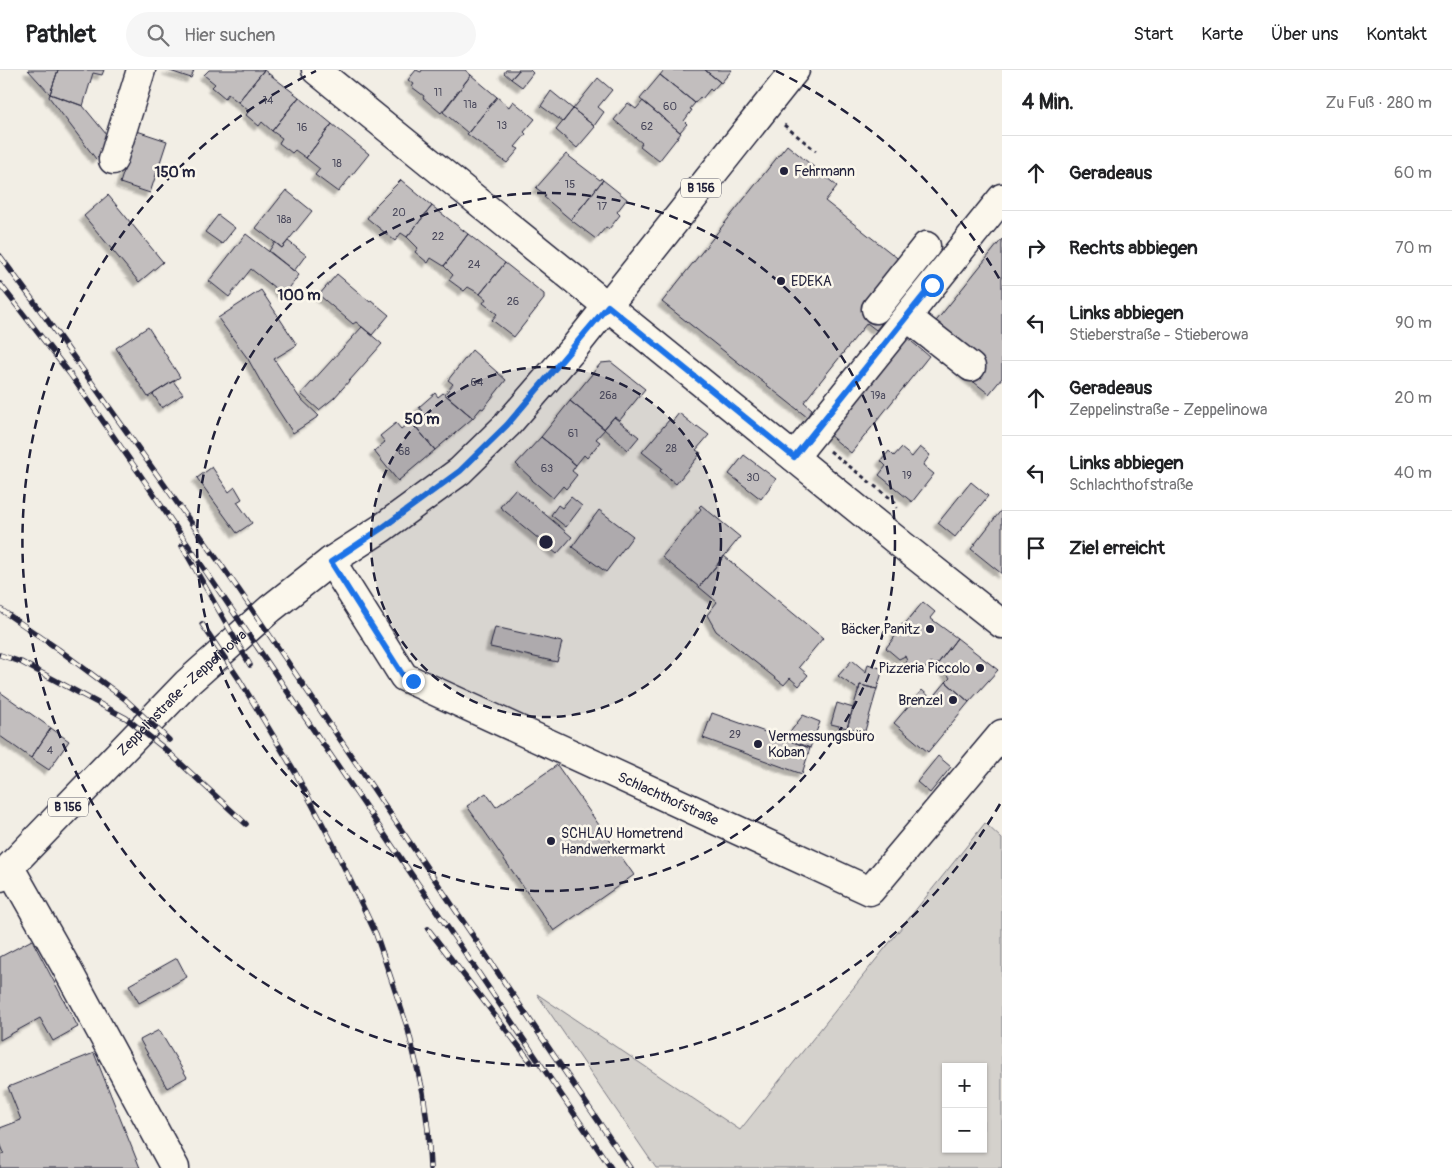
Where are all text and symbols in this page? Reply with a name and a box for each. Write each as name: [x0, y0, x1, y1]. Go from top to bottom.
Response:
search box: [126, 12, 476, 57]
text: Pathlet: [25, 20, 96, 49]
icon: search: [144, 21, 172, 49]
text: Hier suchen: [184, 23, 276, 47]
text: Start: [1133, 23, 1173, 46]
text: Karte: [1201, 23, 1243, 46]
text: Über uns: [1271, 23, 1338, 46]
text: Kontakt: [1366, 23, 1427, 46]
house number: 11: [434, 86, 442, 99]
text: 4 Min.: [1022, 89, 1074, 116]
text: Zu Fuß · 280 m: [1325, 93, 1432, 113]
house number: 14: [263, 94, 274, 107]
house number: 11a: [463, 98, 477, 111]
house number: 60: [663, 100, 677, 113]
house number: 13: [497, 119, 507, 132]
house number: 62: [641, 120, 653, 133]
house number: 16: [297, 121, 307, 134]
house number: 18: [332, 157, 342, 170]
icon: ahead: [1022, 159, 1050, 187]
text: Geradeaus: [1069, 161, 1152, 185]
text: 150 m: [155, 163, 195, 182]
place label: Fehrmann: [794, 163, 855, 180]
text: 60 m: [1394, 163, 1432, 183]
marker: Fehrmann: [778, 165, 790, 177]
house number: 15: [565, 178, 575, 191]
road number: B 156: [681, 179, 721, 198]
house number: 17: [597, 200, 607, 213]
house number: 20: [392, 206, 406, 219]
house number: 18a: [277, 213, 291, 226]
house number: 22: [432, 230, 444, 243]
icon: right: [1022, 234, 1050, 262]
text: Rechts abbiegen: [1069, 236, 1198, 260]
text: 70 m: [1395, 238, 1432, 258]
house number: 24: [468, 258, 481, 271]
place label: EDEKA: [791, 273, 832, 290]
route start: [921, 274, 944, 297]
marker: EDEKA: [775, 275, 787, 287]
text: 100 m: [278, 286, 320, 305]
house number: 26: [507, 295, 519, 308]
text: Links abbiegen: [1069, 301, 1184, 325]
icon: left: [1022, 309, 1050, 337]
text: 90 m: [1395, 313, 1432, 333]
text: Stieberstraße - Stieberowa: [1069, 325, 1248, 345]
house number: 64: [471, 376, 484, 389]
text: Geradeaus: [1069, 376, 1152, 400]
icon: ahead: [1022, 384, 1050, 412]
text: 20 m: [1394, 388, 1432, 408]
house number: 26a: [599, 389, 617, 402]
house number: 19a: [870, 389, 886, 402]
text: Zeppelinstraße - Zeppelinowa: [1069, 400, 1267, 420]
text: 50 m: [405, 410, 439, 429]
house number: 61: [568, 427, 578, 440]
house number: 28: [665, 442, 677, 455]
house number: 68: [398, 445, 410, 458]
text: Links abbiegen: [1069, 451, 1184, 475]
icon: left: [1022, 459, 1050, 487]
house number: 63: [541, 462, 553, 475]
text: 40 m: [1394, 463, 1432, 483]
house number: 19: [902, 469, 912, 482]
house number: 30: [746, 471, 760, 484]
text: Schlachthofstraße: [1069, 475, 1193, 495]
centre of rings: [537, 533, 555, 551]
icon: arrive: [1022, 534, 1050, 562]
text: Ziel erreicht: [1069, 536, 1165, 560]
place label: Bäcker Panitz: [841, 621, 920, 638]
marker: Bäcker Panitz: [924, 623, 936, 635]
street label: Zeppelinstraße - Zeppelinowa: [114, 626, 250, 759]
place label: Pizzeria Piccolo: [878, 660, 970, 677]
marker: Pizzeria Piccolo: [974, 662, 986, 674]
route end: [402, 670, 425, 693]
place label: Brenzel: [898, 692, 943, 709]
marker: Brenzel: [947, 694, 959, 706]
house number: 29: [729, 728, 741, 741]
place label: Vermessungsbüro Koban: [768, 728, 875, 761]
marker: Vermessungsbüro Koban: [752, 738, 764, 750]
house number: 4: [47, 744, 54, 757]
street label: Schlachthofstraße: [615, 768, 721, 829]
road number: B 156: [48, 798, 88, 816]
place label: SCHLAU Hometrend Handwerkermarkt: [561, 825, 683, 858]
marker: SCHLAU Hometrend Handwerkermarkt: [545, 835, 557, 847]
map controls: [942, 1063, 987, 1153]
button: +: [942, 1063, 987, 1108]
button: −: [942, 1108, 987, 1153]

